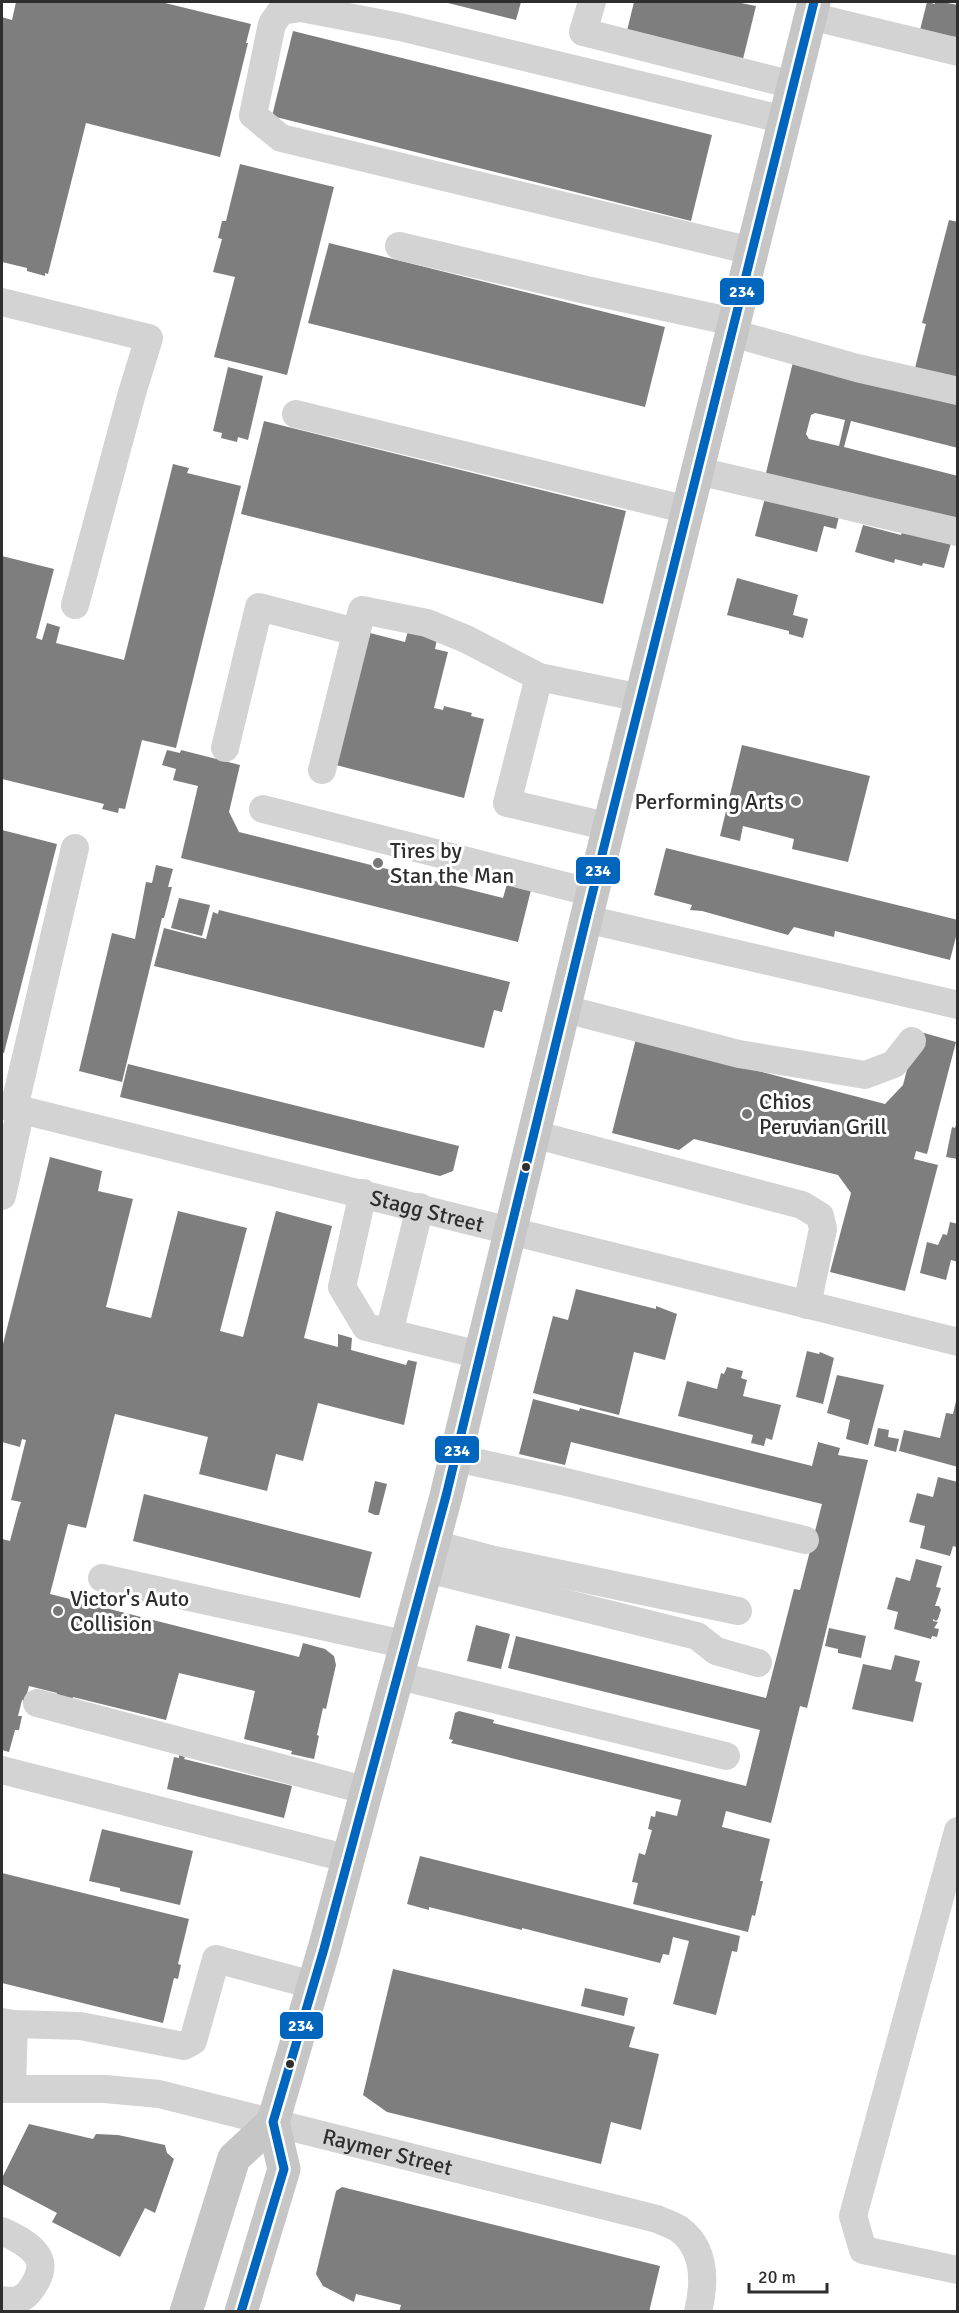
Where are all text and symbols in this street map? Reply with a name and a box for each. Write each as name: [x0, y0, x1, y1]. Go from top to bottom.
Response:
line badge: 234: [719, 277, 765, 306]
text: 234: [729, 282, 755, 302]
place label: Performing Arts: [634, 788, 784, 815]
marker: Performing Arts: [789, 794, 803, 808]
place label: Tires by Stan the Man: [390, 837, 514, 889]
marker: Tires by Stan the Man: [371, 856, 385, 870]
line badge: 234: [575, 856, 621, 885]
text: 234: [585, 861, 611, 881]
place label: Chios Peruvian Grill: [759, 1088, 887, 1140]
marker: Chios Peruvian Grill: [740, 1107, 754, 1121]
unlabelled marker: [520, 1161, 532, 1173]
street label: Stagg Street: [367, 1184, 487, 1238]
line badge: 234: [434, 1435, 480, 1464]
text: 234: [444, 1441, 470, 1461]
place label: Victor's Auto Collision: [70, 1585, 189, 1637]
marker: Victor's Auto Collision: [51, 1604, 65, 1618]
line badge: 234: [279, 2011, 324, 2040]
text: 234: [288, 2016, 314, 2036]
unlabelled marker: [284, 2058, 296, 2070]
street label: Raymer Street: [320, 2123, 456, 2181]
scale bar: [749, 2256, 827, 2294]
text: 20 m: [758, 2266, 796, 2288]

